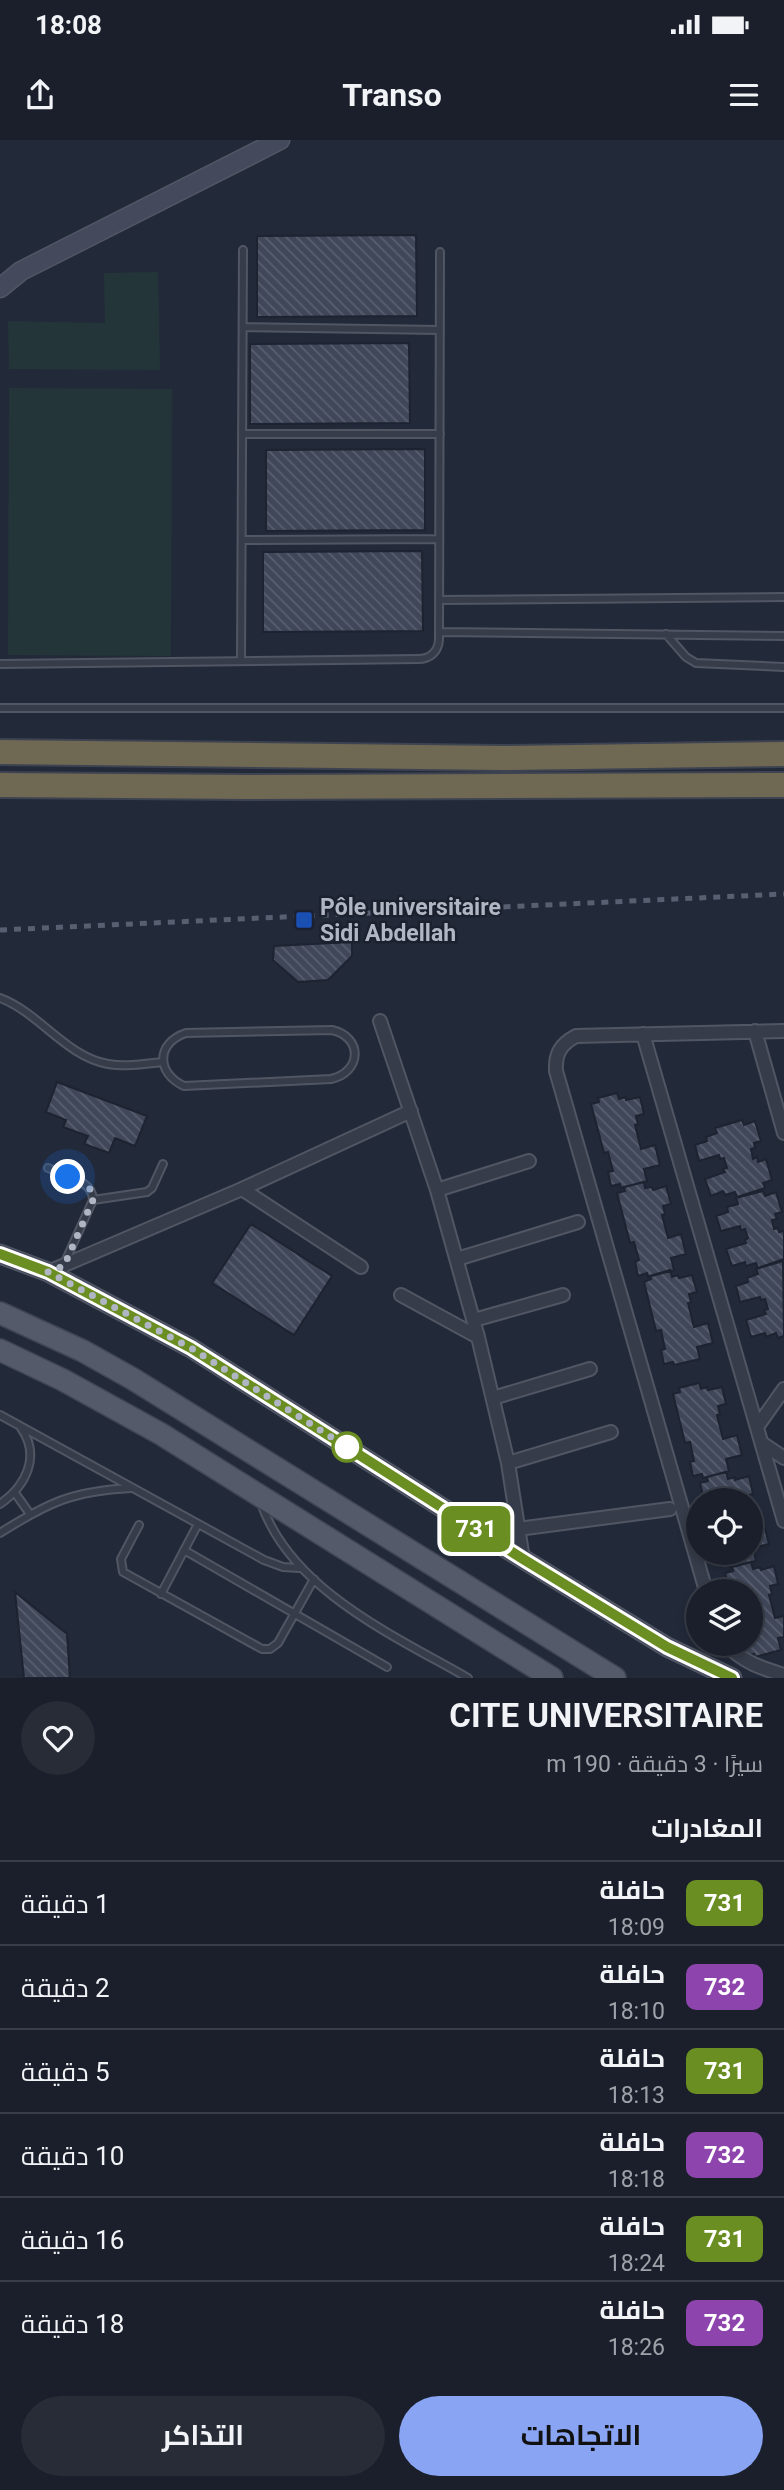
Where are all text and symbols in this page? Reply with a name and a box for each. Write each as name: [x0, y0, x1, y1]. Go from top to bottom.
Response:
text: 18:08: [35, 10, 102, 40]
icon: share: [21, 76, 59, 114]
text: Transo: [342, 76, 442, 114]
icon: menu: [725, 76, 763, 114]
place label: Pôle universitaire Sidi Abdellah: [320, 894, 501, 947]
marker: Pôle universitaire Sidi Abdellah: [294, 910, 314, 930]
your location: [50, 1159, 85, 1194]
unlabelled marker: [332, 1432, 362, 1462]
map controls: [686, 1488, 763, 1656]
button: locate: [686, 1488, 763, 1565]
line badge: 731: [436, 1506, 516, 1552]
text: 731: [455, 1515, 497, 1543]
button: layers: [686, 1579, 763, 1656]
text: CITE UNIVERSITAIRE: [449, 1696, 763, 1735]
button: heart: [21, 1701, 95, 1775]
text: سيرًا · 3 دقيقة · 190 m: [546, 1751, 763, 1778]
text: المغادرات: [651, 1813, 763, 1843]
text: حافلة: [600, 1875, 665, 1905]
text: 1 دقيقة: [21, 1889, 110, 1919]
text: 731: [704, 1889, 745, 1917]
text: 18:09: [608, 1914, 665, 1941]
text: حافلة: [600, 1959, 665, 1989]
text: 2 دقيقة: [21, 1973, 110, 2003]
text: 732: [704, 1973, 745, 2001]
text: 18:10: [608, 1998, 665, 2025]
text: حافلة: [600, 2043, 665, 2073]
text: 5 دقيقة: [21, 2057, 110, 2087]
text: 731: [704, 2057, 745, 2085]
text: 18:13: [608, 2082, 665, 2109]
text: حافلة: [600, 2127, 665, 2157]
text: 10 دقيقة: [21, 2141, 124, 2171]
text: 732: [704, 2141, 745, 2169]
text: 18:18: [608, 2166, 665, 2193]
text: حافلة: [600, 2211, 665, 2241]
text: 16 دقيقة: [21, 2225, 124, 2255]
text: 731: [704, 2225, 745, 2253]
text: 18:24: [608, 2250, 665, 2277]
text: حافلة: [600, 2295, 665, 2325]
text: 18 دقيقة: [21, 2309, 124, 2339]
text: 732: [704, 2309, 745, 2337]
text: 18:26: [608, 2334, 665, 2361]
button: التذاكر: [21, 2396, 385, 2476]
button: الاتجاهات: [399, 2396, 763, 2476]

